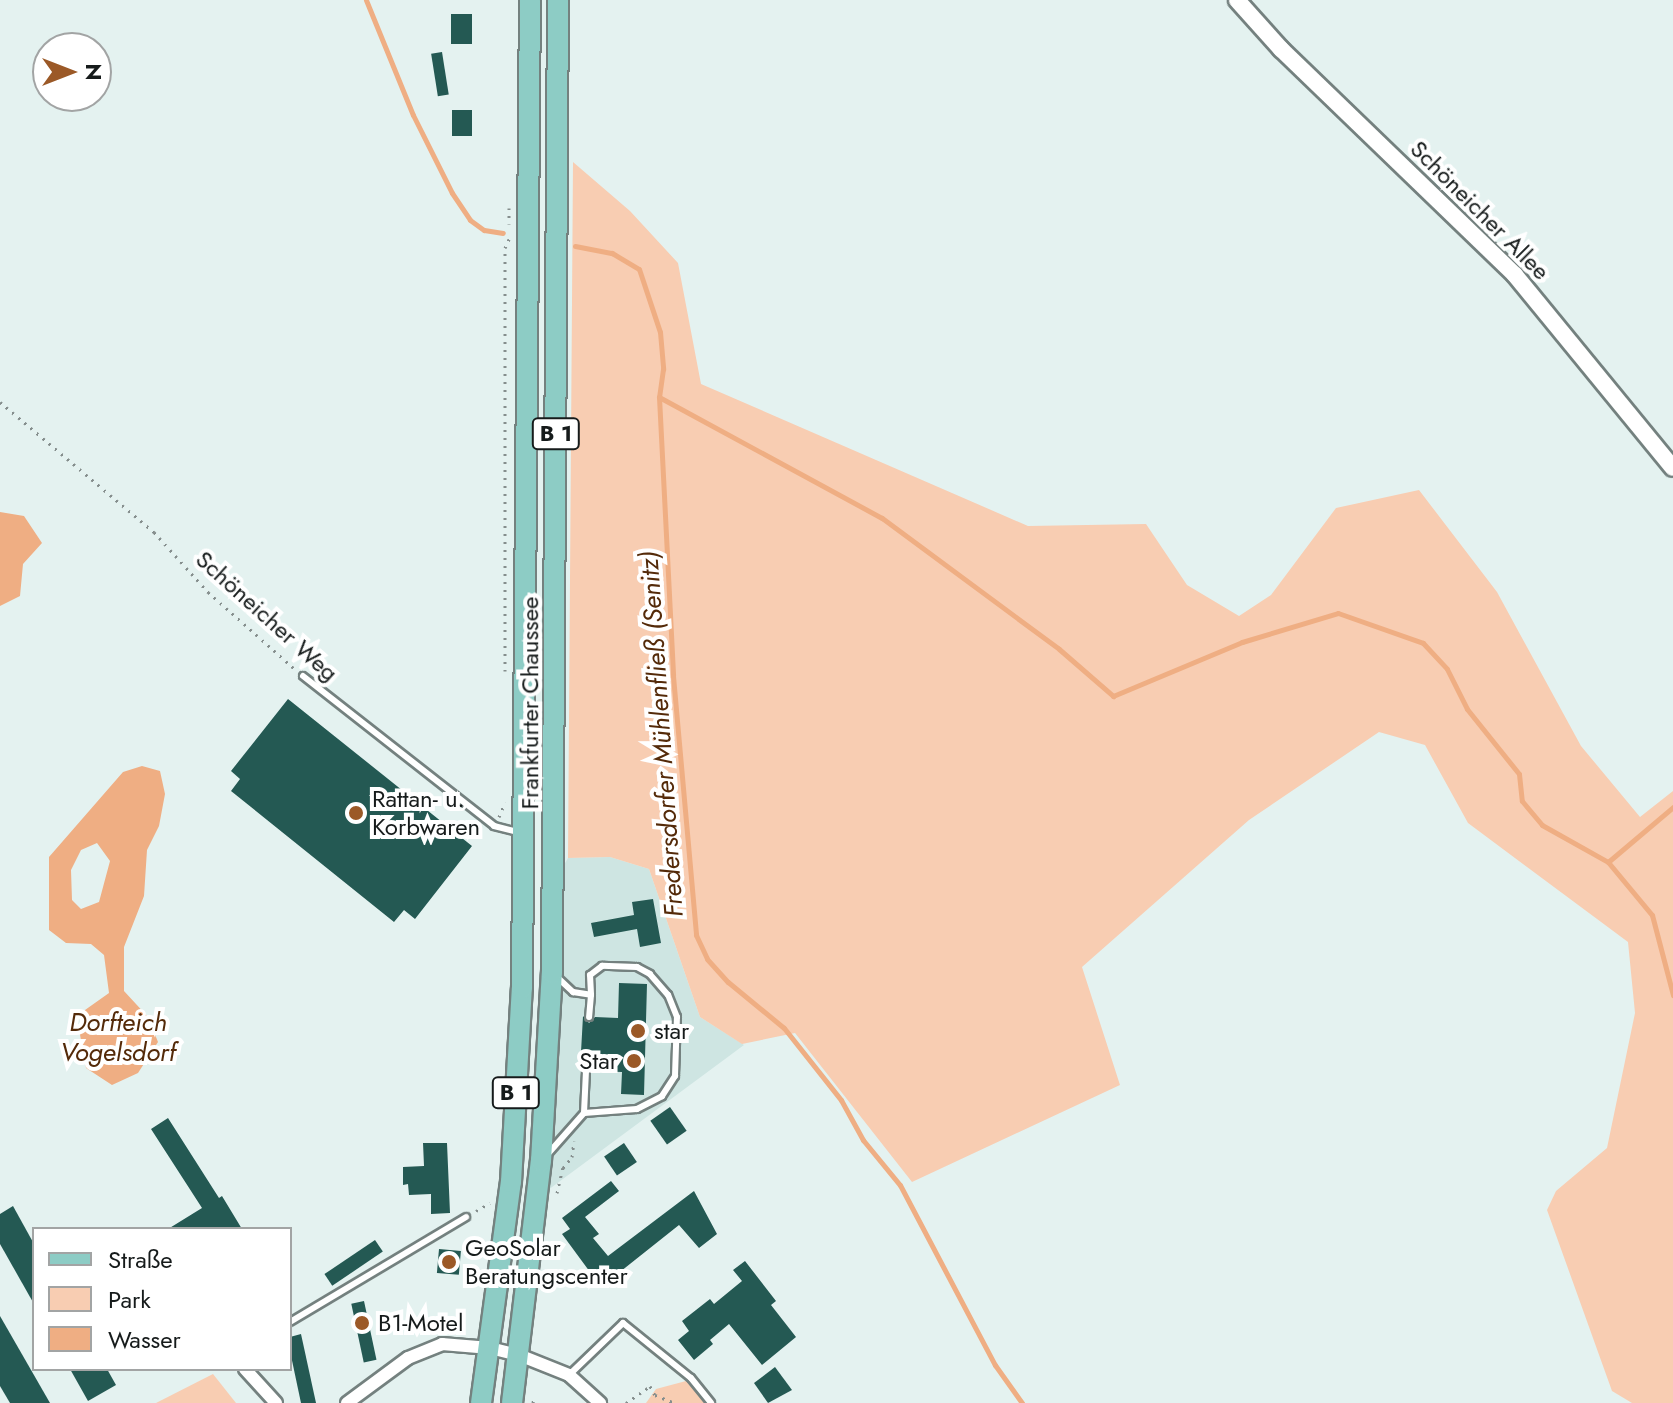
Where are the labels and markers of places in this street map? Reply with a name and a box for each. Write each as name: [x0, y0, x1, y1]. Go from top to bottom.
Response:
place label: Rattan- u. Korbwaren: [372, 785, 480, 841]
marker: Rattan- u. Korbwaren: [347, 804, 365, 822]
place label: star: [654, 1017, 689, 1045]
marker: star: [629, 1022, 647, 1040]
place label: Star: [579, 1047, 618, 1075]
marker: Star: [625, 1052, 643, 1070]
place label: GeoSolar Beratungscenter: [465, 1234, 628, 1290]
marker: GeoSolar Beratungscenter: [440, 1253, 458, 1271]
place label: B1-Motel: [378, 1309, 463, 1337]
marker: B1-Motel: [353, 1314, 371, 1332]

